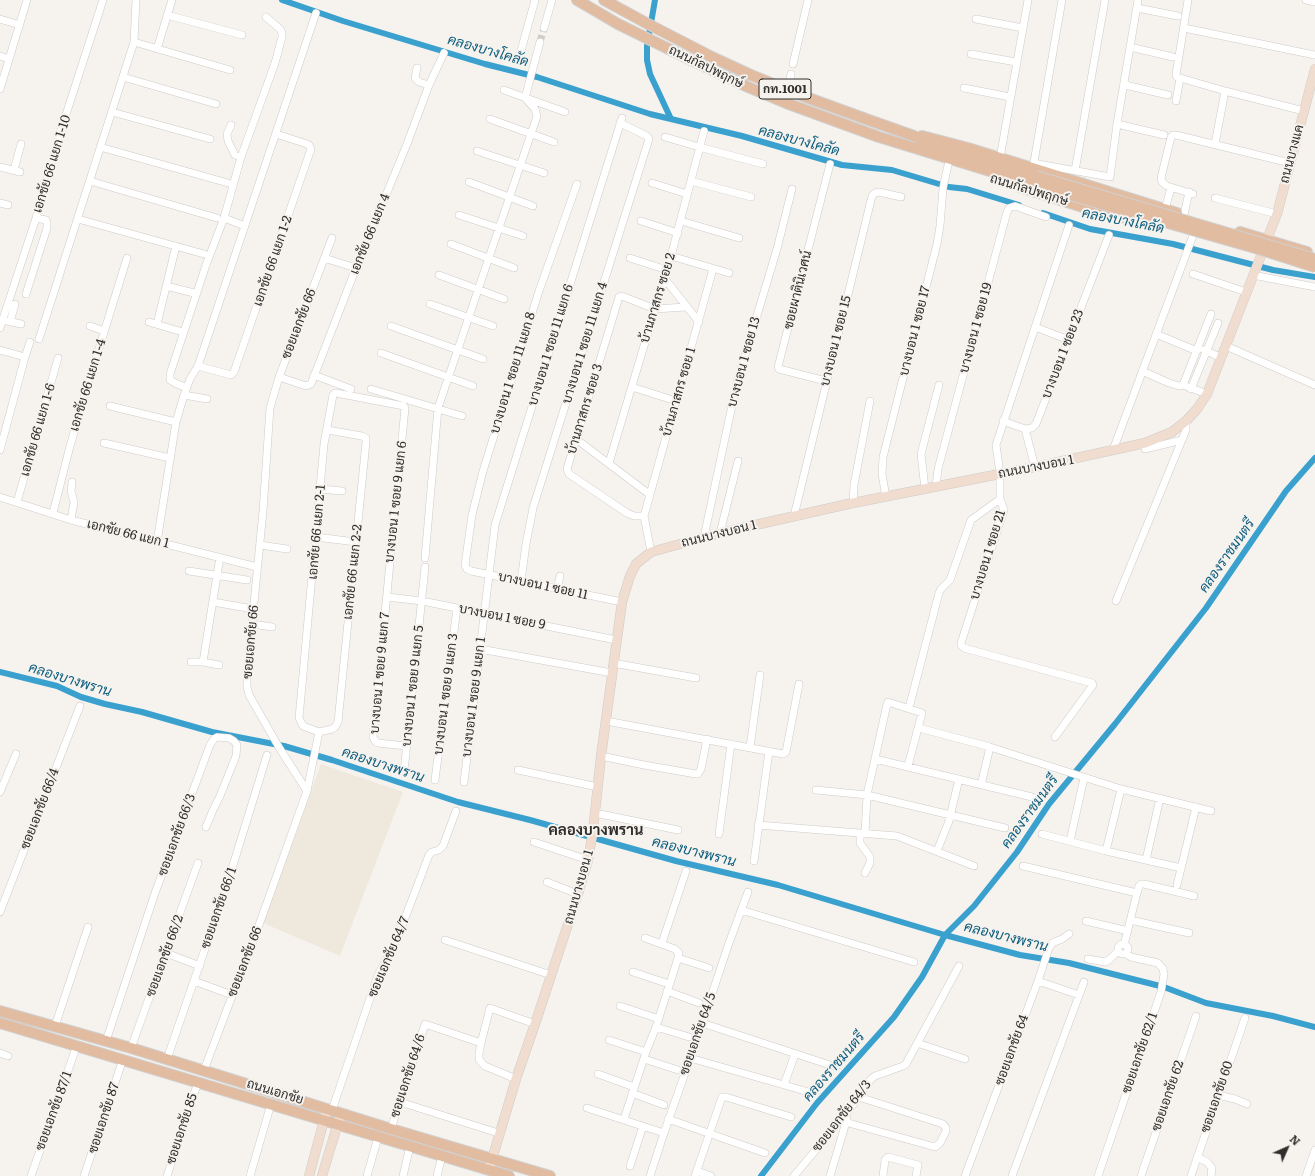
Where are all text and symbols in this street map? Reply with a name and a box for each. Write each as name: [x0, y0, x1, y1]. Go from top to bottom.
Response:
water label: คลองบางโคลัด: [446, 31, 530, 71]
street label: ถนนกัลปพฤกษ์: [666, 42, 746, 92]
road number: กท.1001: [759, 79, 811, 99]
street label: เอกชัย 66 แยก 1-10: [30, 113, 74, 215]
water label: คลองบางโคลัด: [757, 122, 841, 160]
street label: ถนนบางแค: [1277, 123, 1307, 185]
street label: ถนนกัลปพฤกษ์: [988, 171, 1070, 209]
street label: เอกชัย 66 แยก 4: [347, 191, 393, 277]
water label: คลองบางโคลัด: [1080, 205, 1166, 237]
street label: เอกชัย 66 แยก 1-2: [250, 214, 296, 308]
street label: ซอยผาตินิเวศน์: [781, 249, 815, 331]
street label: บ้านภาสกร ซอย 2: [637, 251, 679, 345]
street label: บางบอน 1 ซอย 11 แยก 4: [559, 280, 611, 406]
street label: บางบอน 1 ซอย 19: [956, 281, 996, 375]
street label: บางบอน 1 ซอย 11 แยก 6: [525, 282, 577, 408]
street label: บางบอน 1 ซอย 17: [896, 284, 934, 378]
street label: ซอยเอกชัย 66: [278, 287, 320, 361]
street label: บางบอน 1 ซอย 15: [817, 294, 855, 388]
street label: บางบอน 1 ซอย 23: [1039, 307, 1087, 401]
street label: บางบอน 1 ซอย 11 แยก 8: [487, 310, 539, 436]
street label: บางบอน 1 ซอย 13: [724, 315, 764, 409]
street label: เอกชัย 66 แยก 1-4: [67, 337, 109, 433]
street label: บ้านภาสกร ซอย 1: [659, 346, 699, 438]
street label: บ้านภาสกร ซอย 3: [564, 362, 606, 456]
street label: เอกชัย 66 แยก 1-6: [17, 382, 59, 478]
street label: บางบอน 1 ซอย 9 แยก 6: [382, 440, 410, 564]
street label: ถนนบางบอน 1: [997, 452, 1075, 482]
street label: เอกชัย 66 แยก 2-1: [305, 484, 329, 580]
street label: บางบอน 1 ซอย 21: [967, 508, 1009, 602]
street label: เอกชัย 66 แยก 1: [85, 516, 171, 552]
water label: คลองราชมนตรี: [1195, 516, 1259, 596]
street label: ถนนบางบอน 1: [680, 517, 758, 551]
street label: เอกชัย 66 แยก 2-2: [340, 523, 366, 621]
street label: บางบอน 1 ซอย 11: [497, 569, 589, 603]
street label: บางบอน 1 ซอย 9: [457, 601, 547, 633]
street label: ซอยเอกชัย 66: [240, 604, 262, 680]
street label: บางบอน 1 ซอย 9 แยก 7: [367, 612, 393, 734]
street label: บางบอน 1 ซอย 9 แยก 5: [399, 624, 427, 748]
street label: บางบอน 1 ซอย 9 แยก 3: [431, 632, 461, 756]
street label: บางบอน 1 ซอย 9 แยก 1: [459, 636, 489, 758]
water label: คลองบางพราน: [26, 659, 114, 701]
water label: คลองบางพราน: [340, 744, 426, 786]
street label: ซอยเอกชัย 66/4: [17, 766, 63, 852]
water label: คลองราชมนตรี: [998, 772, 1062, 852]
street label: ซอยเอกชัย 66/3: [155, 792, 199, 878]
district label: คลองบางพราน: [548, 822, 644, 840]
water label: คลองบางพราน: [650, 833, 738, 871]
street label: ถนนบางบอน 1: [561, 848, 597, 926]
street label: ซอยเอกชัย 66/1: [198, 865, 240, 951]
street label: ซอยเอกชัย 66/2: [143, 913, 187, 999]
street label: ซอยเอกชัย 64/7: [365, 914, 413, 1000]
water label: คลองบางพราน: [962, 918, 1050, 956]
street label: ซอยเอกชัย 66: [224, 925, 266, 999]
street label: ซอยเอกชัย 64/5: [677, 991, 719, 1077]
street label: ซอยเอกชัย 62/1: [1119, 1010, 1161, 1096]
street label: ซอยเอกชัย 64: [992, 1012, 1032, 1088]
water label: คลองราชมนตรี: [799, 1029, 869, 1105]
street label: ซอยเอกชัย 64/6: [387, 1032, 429, 1120]
street label: ซอยเอกชัย 62: [1149, 1059, 1187, 1133]
street label: ซอยเอกชัย 60: [1197, 1059, 1237, 1135]
street label: ซอยเอกชัย 87/1: [32, 1069, 76, 1153]
street label: ถนนเอกชัย: [245, 1076, 305, 1108]
street label: ซอยเอกชัย 64/3: [809, 1077, 875, 1155]
street label: ซอยเอกชัย 87: [85, 1081, 123, 1155]
street label: ซอยเอกชัย 85: [163, 1091, 201, 1167]
north arrow: [1267, 1128, 1307, 1168]
text: N: [1287, 1131, 1304, 1148]

